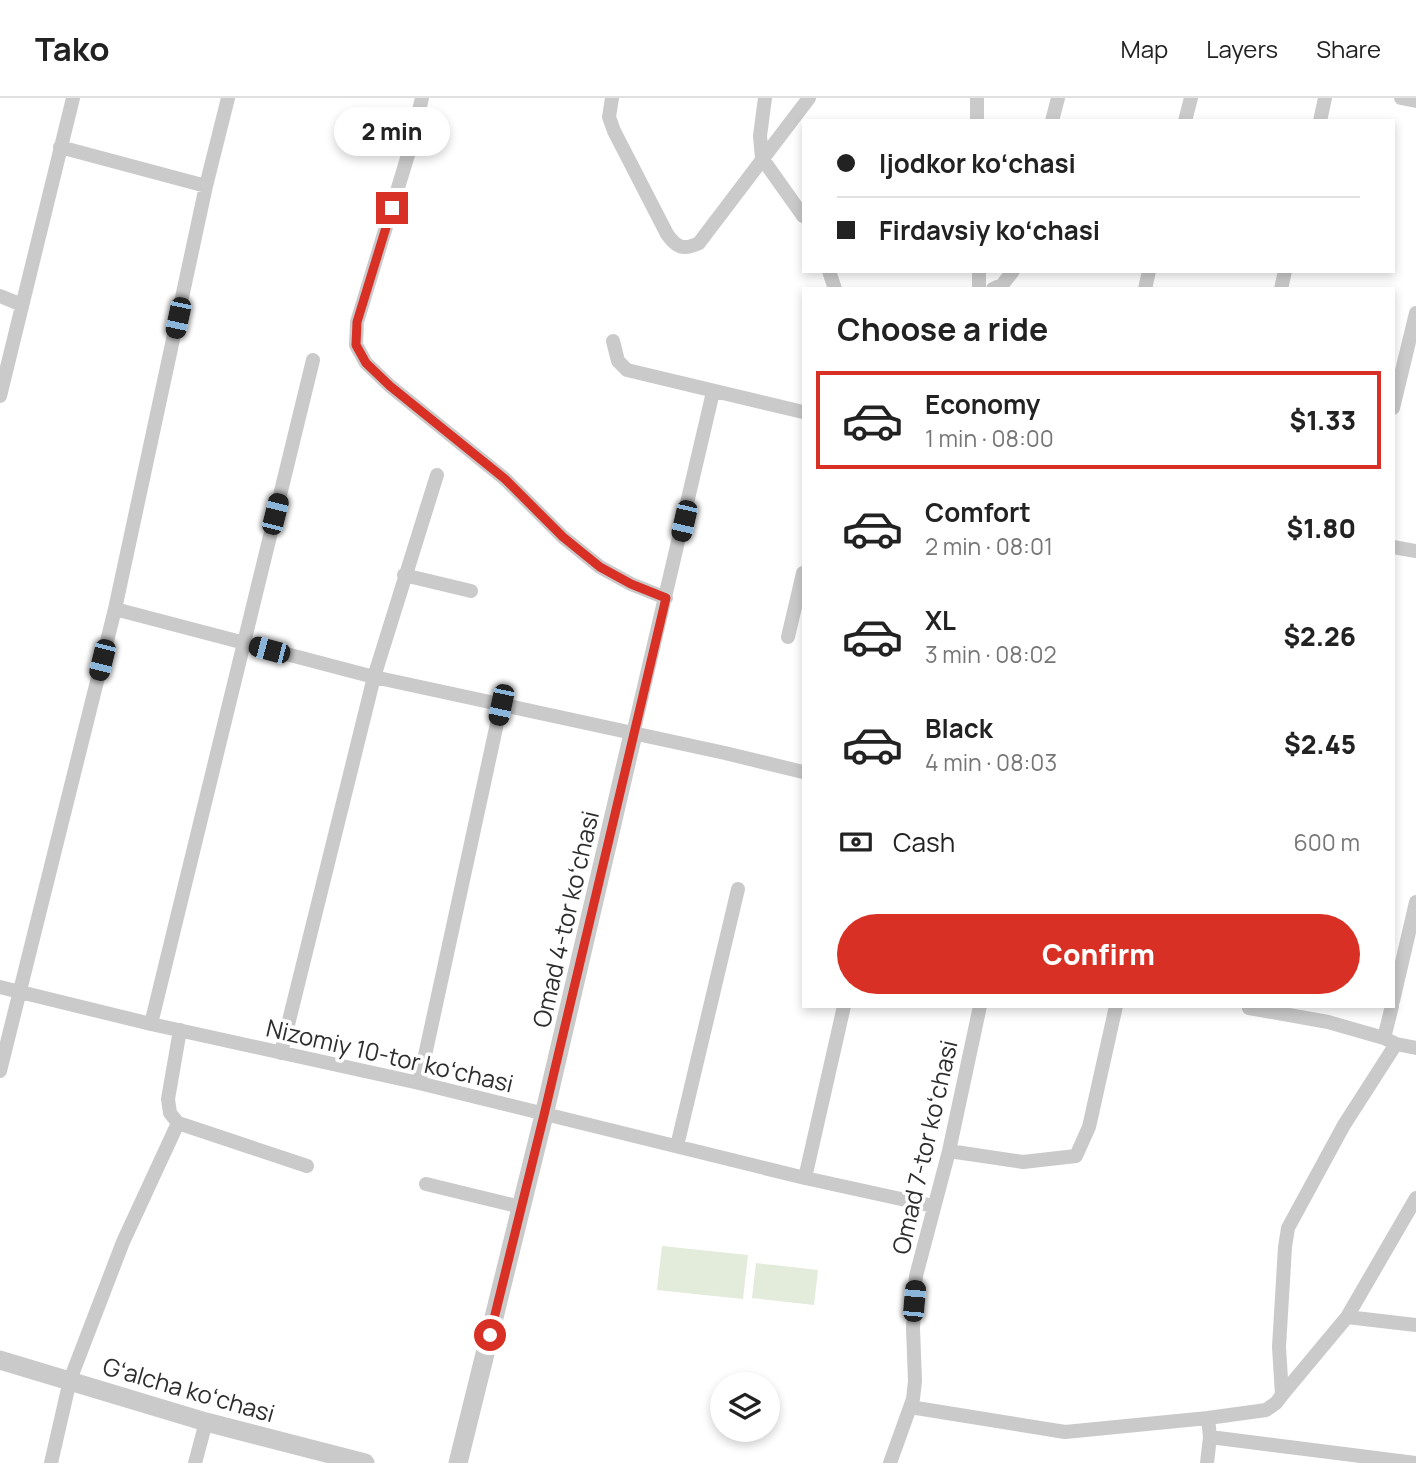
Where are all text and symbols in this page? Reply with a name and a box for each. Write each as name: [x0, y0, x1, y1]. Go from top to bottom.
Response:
text: Tako: [35, 26, 110, 71]
text: Map: [1121, 32, 1168, 65]
text: Layers: [1206, 32, 1278, 65]
text: Share: [1316, 32, 1381, 65]
callout: 2 min: [334, 106, 450, 155]
text: 2 min: [362, 115, 423, 147]
text: Ijodkor koʻchasi: [879, 145, 1076, 181]
route end: [376, 192, 408, 224]
text: Firdavsiy koʻchasi: [879, 212, 1100, 248]
car: [164, 295, 193, 341]
text: Choose a ride: [837, 307, 1048, 351]
text: Economy: [925, 386, 1040, 422]
icon: car: [841, 389, 904, 452]
text: $1.33: [1290, 402, 1356, 438]
text: 1 min · 08:00: [925, 422, 1054, 454]
car: [260, 491, 291, 537]
text: Comfort: [925, 494, 1031, 530]
icon: car: [841, 497, 904, 560]
car: [670, 498, 699, 544]
text: $1.80: [1287, 510, 1356, 546]
text: 2 min · 08:01: [925, 530, 1053, 562]
text: XL: [925, 602, 956, 638]
icon: car: [841, 605, 904, 668]
text: $2.26: [1283, 618, 1356, 654]
car: [246, 634, 293, 666]
car: [87, 637, 118, 683]
text: 3 min · 08:02: [925, 638, 1057, 670]
car: [487, 682, 516, 728]
text: Black: [925, 710, 993, 746]
icon: car: [841, 713, 904, 776]
text: $2.45: [1284, 726, 1356, 762]
text: 4 min · 08:03: [925, 746, 1057, 778]
street label: Omad 4-tor koʻchasi: [524, 807, 606, 1031]
icon: cash: [837, 823, 875, 861]
text: Cash: [893, 824, 955, 860]
text: 600 m: [1294, 826, 1360, 858]
button: Confirm: [837, 914, 1360, 994]
street label: Nizomiy 10-tor koʻchasi: [263, 1011, 517, 1099]
street label: Omad 7-tor koʻchasi: [883, 1037, 965, 1257]
car: [902, 1279, 927, 1323]
route start: [474, 1319, 506, 1351]
street label: Gʻalcha koʻchasi: [99, 1349, 279, 1429]
map controls: [710, 1372, 780, 1442]
button: layers: [710, 1372, 780, 1442]

